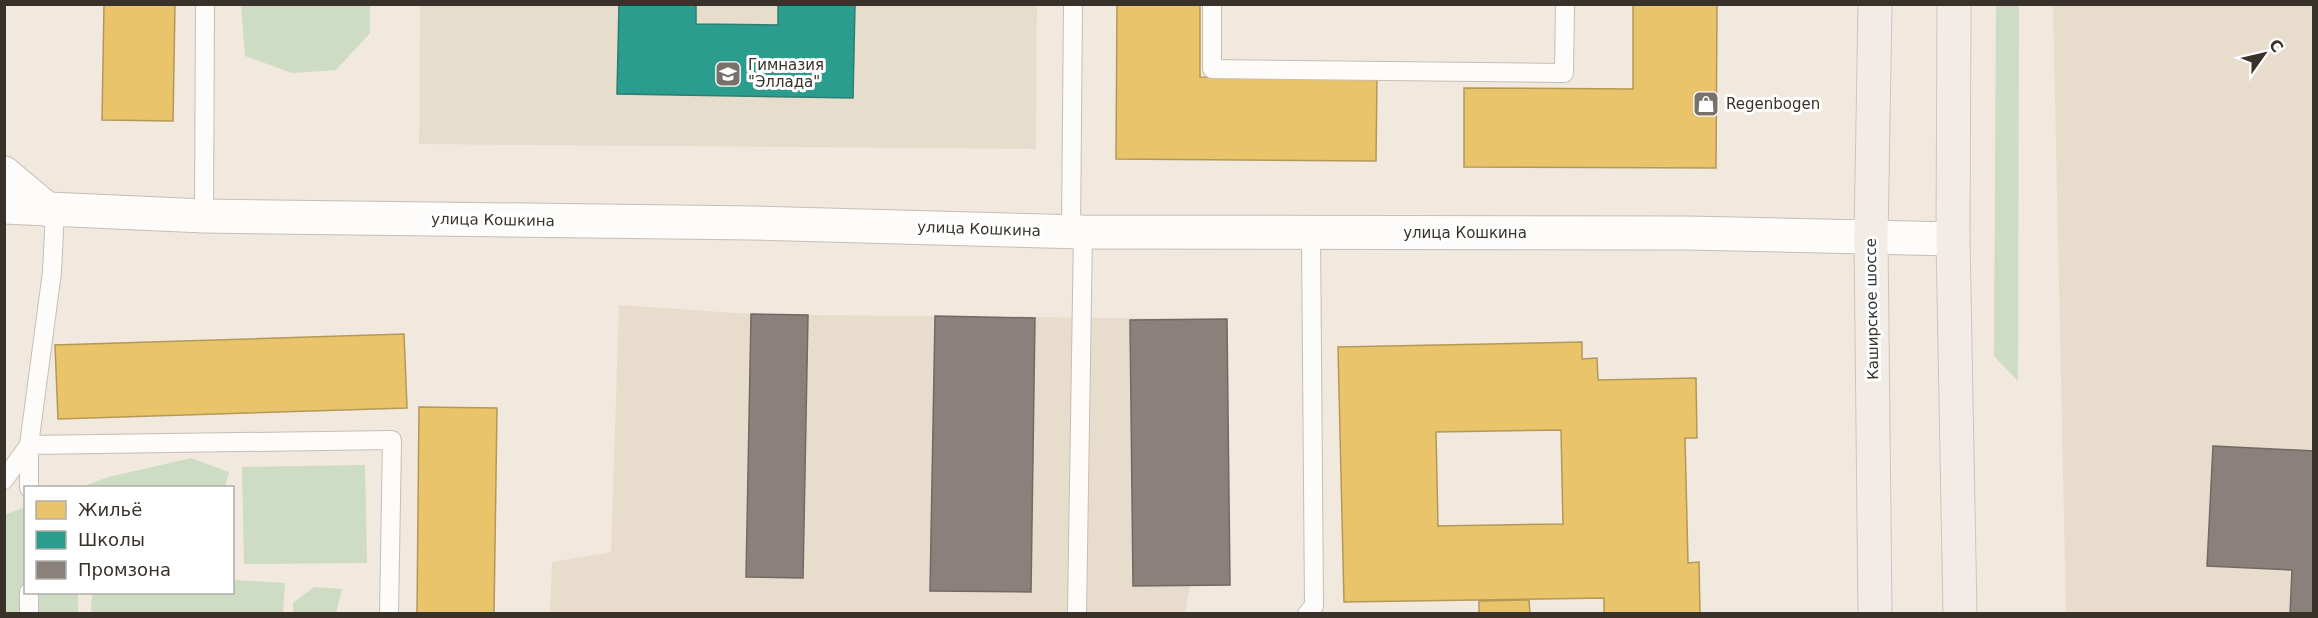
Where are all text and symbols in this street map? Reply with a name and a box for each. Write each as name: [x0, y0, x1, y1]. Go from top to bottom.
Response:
north arrow: [2234, 24, 2294, 84]
text: С: [2265, 36, 2287, 56]
place label: Гимназия "Эллада": [748, 56, 824, 91]
school or university icon: Гимназия "Эллада": [713, 59, 743, 89]
shop icon: Regenbogen: [1691, 89, 1721, 119]
place label: Regenbogen: [1726, 95, 1820, 113]
street label: улица Кошкина: [431, 210, 555, 230]
street label: улица Кошкина: [917, 218, 1041, 240]
street label: улица Кошкина: [1403, 224, 1527, 242]
street label: Каширское шоссе: [1862, 238, 1882, 380]
legend: [24, 486, 234, 594]
text: Жильё: [78, 499, 142, 520]
text: Школы: [78, 529, 145, 550]
text: Промзона: [78, 559, 171, 580]

